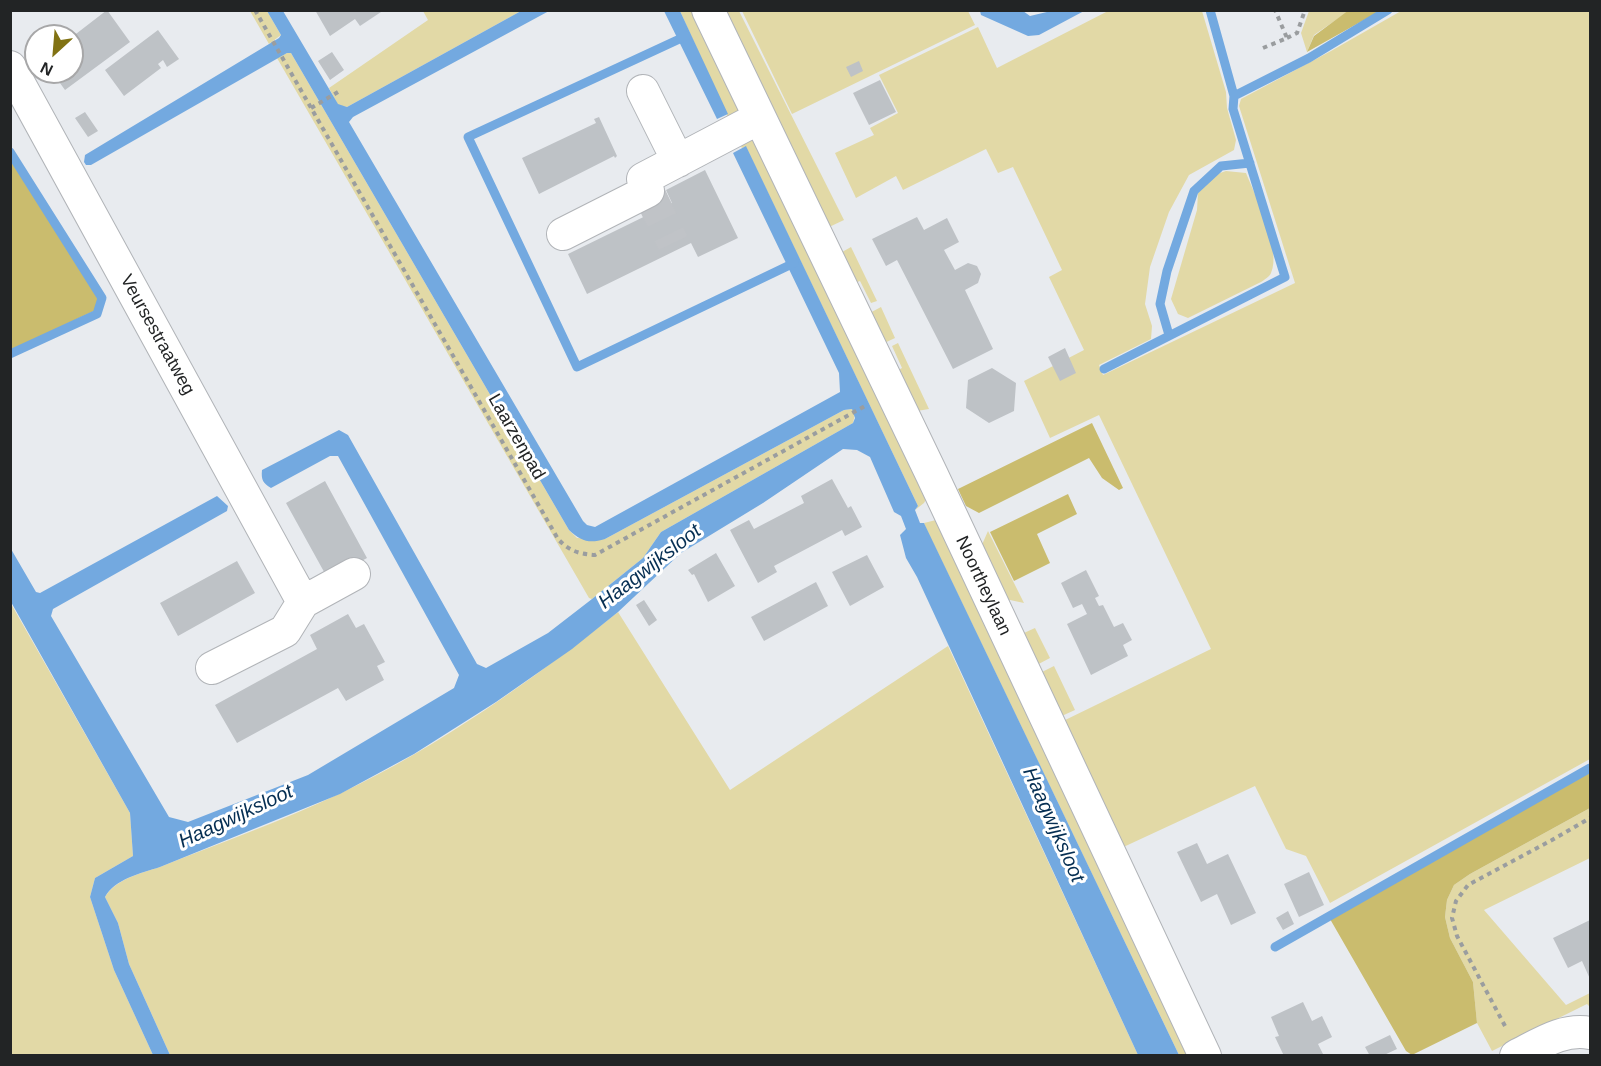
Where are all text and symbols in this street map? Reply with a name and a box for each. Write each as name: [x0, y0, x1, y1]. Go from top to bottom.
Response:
north arrow: [24, 24, 84, 84]
text: N: [38, 59, 56, 79]
street label: Veursestraatweg: [115, 271, 199, 399]
street label: Laarzenpad: [483, 390, 549, 484]
water label: Haagwijksloot: [594, 520, 706, 614]
street label: Noortheylaan: [951, 533, 1015, 639]
water label: Haagwijksloot: [1017, 764, 1089, 886]
water label: Haagwijksloot: [175, 780, 297, 854]

